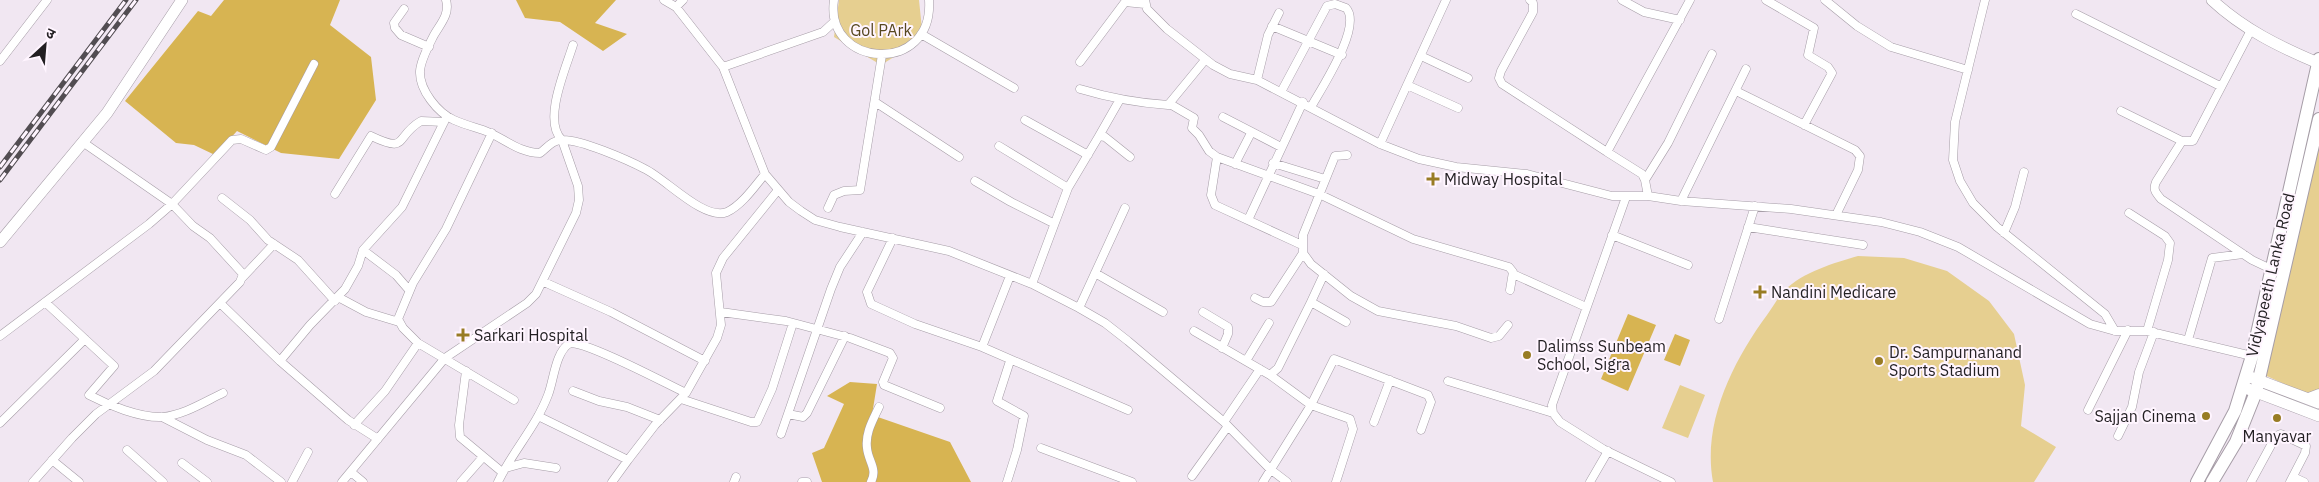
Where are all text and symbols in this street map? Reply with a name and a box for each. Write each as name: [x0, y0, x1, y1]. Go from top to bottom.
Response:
north arrow: [20, 20, 70, 70]
park label: Gol PArk: [850, 20, 912, 40]
text: उ: [43, 23, 59, 44]
place label: Midway Hospital: [1444, 169, 1563, 189]
marker: Midway Hospital: [1426, 172, 1440, 186]
street label: Vidyapeeth Lanka Road: [2241, 191, 2299, 359]
place label: Nandini Medicare: [1771, 282, 1897, 302]
marker: Nandini Medicare: [1753, 285, 1767, 299]
place label: Sarkari Hospital: [474, 325, 588, 345]
marker: Sarkari Hospital: [456, 328, 470, 342]
place label: Dalimss Sunbeam School, Sigra: [1537, 336, 1666, 374]
place label: Dr. Sampurnanand Sports Stadium: [1889, 342, 2022, 380]
marker: Dalimss Sunbeam School, Sigra: [1521, 349, 1533, 361]
marker: Dr. Sampurnanand Sports Stadium: [1873, 355, 1885, 367]
place label: Sajjan Cinema: [2094, 406, 2196, 426]
marker: Sajjan Cinema: [2200, 410, 2212, 422]
marker: Manyavar: [2271, 412, 2283, 424]
place label: Manyavar: [2243, 426, 2312, 446]

